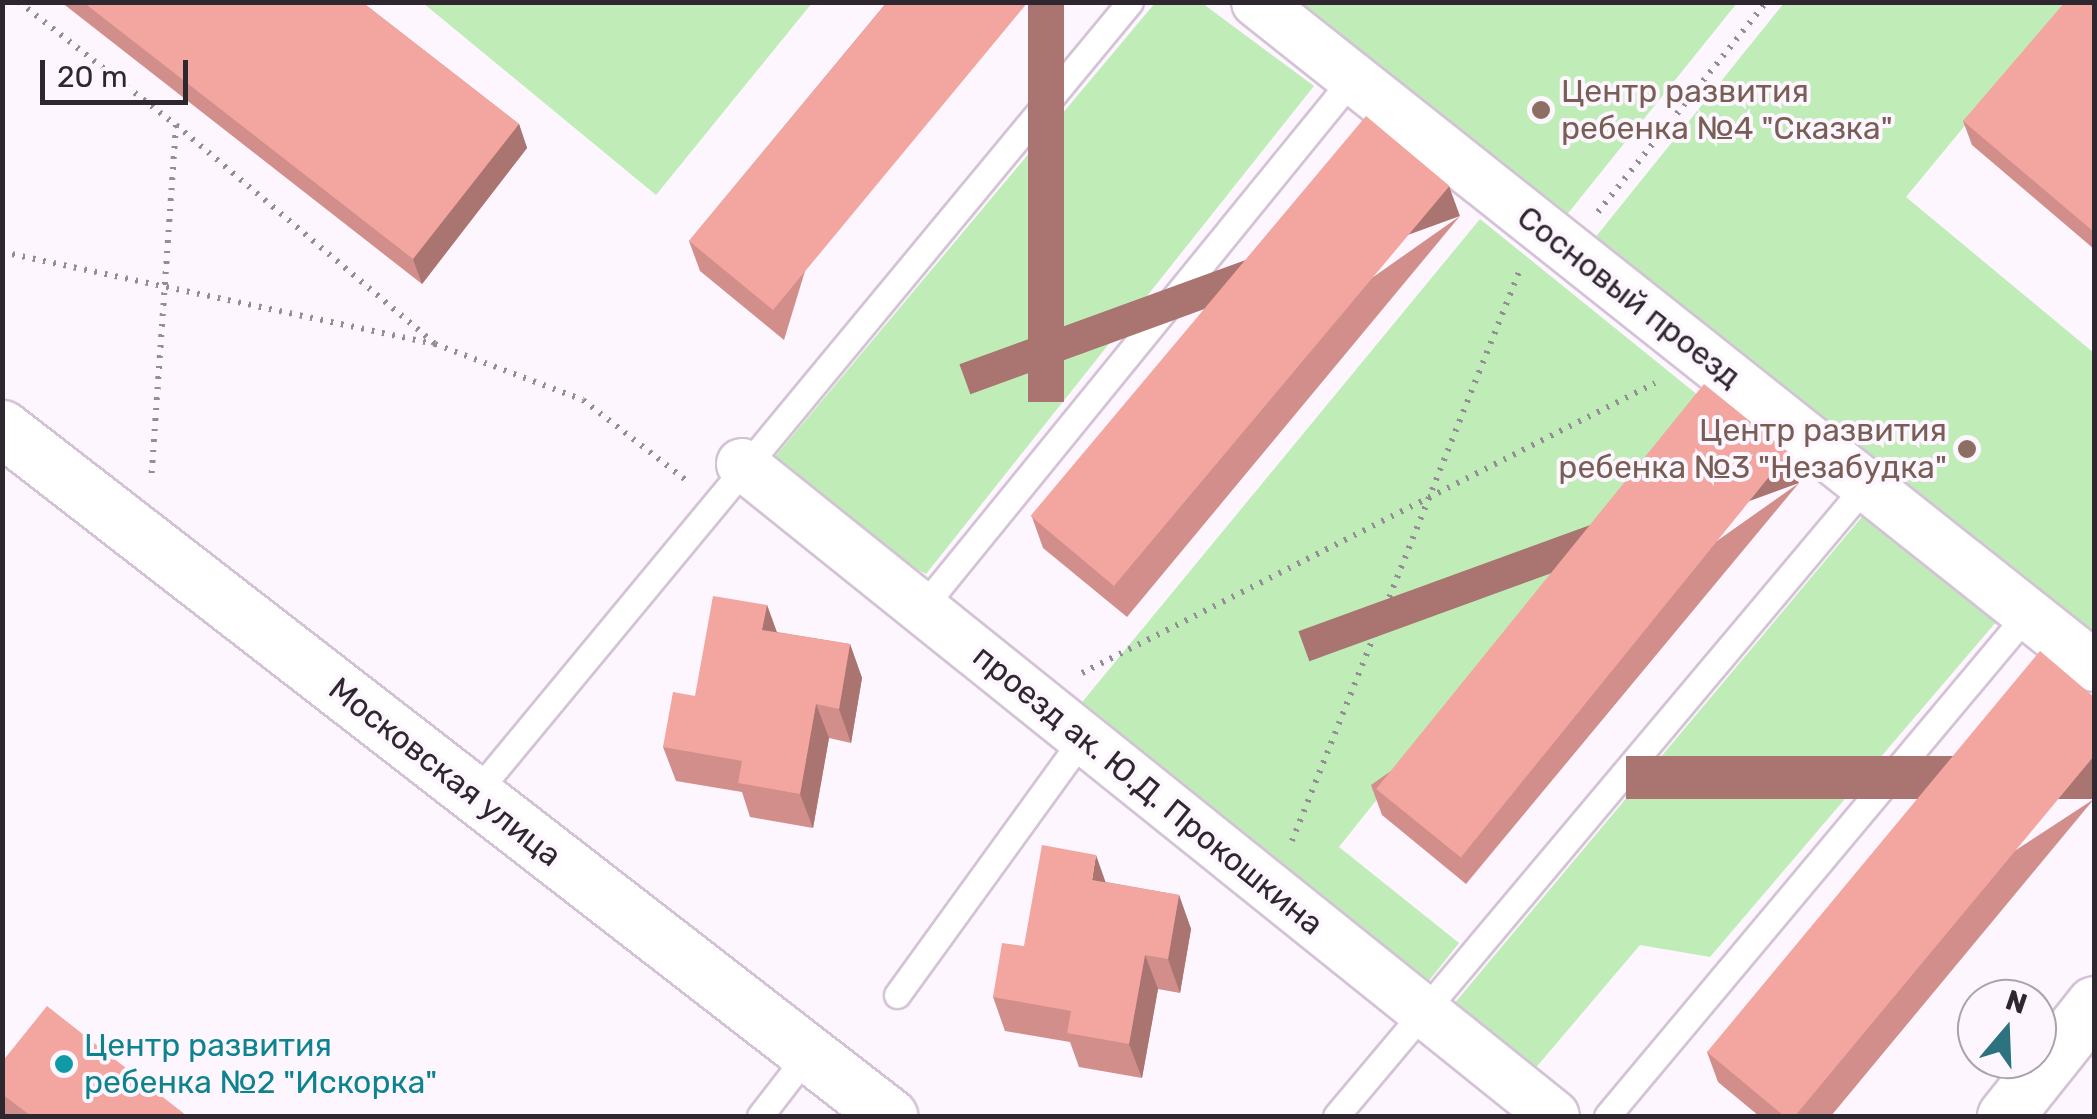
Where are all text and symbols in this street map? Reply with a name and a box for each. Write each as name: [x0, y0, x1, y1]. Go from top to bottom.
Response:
scale bar: [45, 40, 192, 102]
text: 20 m: [57, 59, 128, 95]
place label: Центр развития ребенка №4 "Сказка": [1561, 73, 1893, 148]
marker: Центр развития ребенка №4 "Сказка": [1530, 99, 1552, 121]
street label: Сосновый проезд: [1510, 198, 1748, 396]
place label: Центр развития ребенка №3 "Незабудка": [1558, 412, 1947, 487]
marker: Центр развития ребенка №3 "Незабудка": [1956, 438, 1978, 460]
street label: проезд ак. Ю.Д. Прокошкина: [965, 637, 1331, 943]
street label: Московская улица: [321, 669, 569, 875]
north arrow: [1957, 979, 2057, 1079]
text: N: [2001, 983, 2031, 1021]
place label: Центр развития ребенка №2 "Искорка": [84, 1027, 437, 1102]
marker: Центр развития ребенка №2 "Искорка": [53, 1053, 75, 1075]

